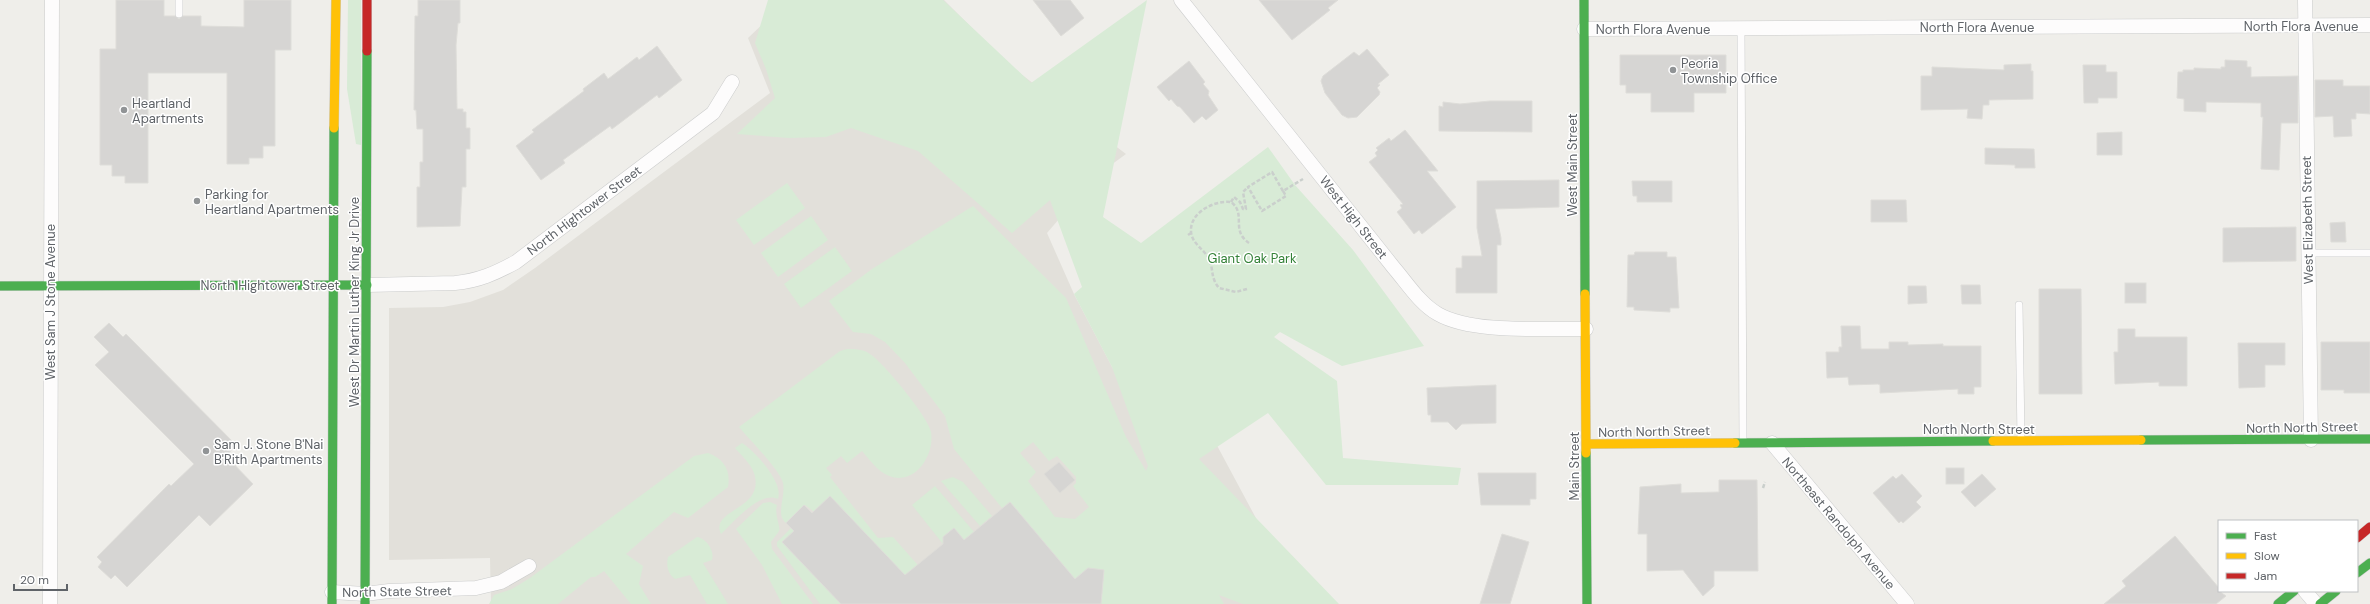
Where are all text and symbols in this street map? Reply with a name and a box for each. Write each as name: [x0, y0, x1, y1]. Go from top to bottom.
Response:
street label: North Flora Avenue: [2244, 18, 2358, 35]
street label: North Flora Avenue: [1920, 19, 2034, 36]
street label: North Flora Avenue: [1596, 21, 1710, 38]
place label: Peoria Township Office: [1681, 55, 1777, 87]
marker: Peoria Township Office: [1668, 65, 1678, 75]
place label: Heartland Apartments: [132, 95, 204, 127]
marker: Heartland Apartments: [119, 105, 129, 115]
street label: West Main Street: [1564, 114, 1581, 217]
street label: West Elizabeth Street: [2298, 156, 2317, 284]
street label: North Hightower Street: [524, 162, 645, 259]
street label: West High Street: [1316, 172, 1391, 262]
place label: Parking for Heartland Apartments: [205, 186, 339, 218]
marker: Parking for Heartland Apartments: [192, 196, 202, 206]
street label: West Dr Martin Luther King Jr Drive: [346, 197, 363, 407]
street label: West Sam J Stone Avenue: [42, 224, 59, 380]
park label: Giant Oak Park: [1208, 250, 1297, 267]
street label: North Hightower Street: [201, 277, 339, 294]
street label: North North Street: [2246, 418, 2358, 437]
street label: North North Street: [1923, 421, 2035, 438]
street label: North North Street: [1598, 422, 1710, 441]
street label: Main Street: [1566, 432, 1583, 500]
place label: Sam J. Stone B'Nai B'Rith Apartments: [214, 436, 324, 468]
marker: Sam J. Stone B'Nai B'Rith Apartments: [201, 446, 211, 456]
street label: Northeast Randolph Avenue: [1778, 454, 1899, 593]
legend: [2218, 520, 2358, 592]
text: Fast: [2254, 528, 2277, 544]
text: Slow: [2254, 548, 2280, 564]
scale bar: [14, 566, 67, 592]
text: Jam: [2254, 568, 2277, 584]
text: 20 m: [20, 572, 49, 588]
street label: North State Street: [342, 582, 452, 601]

